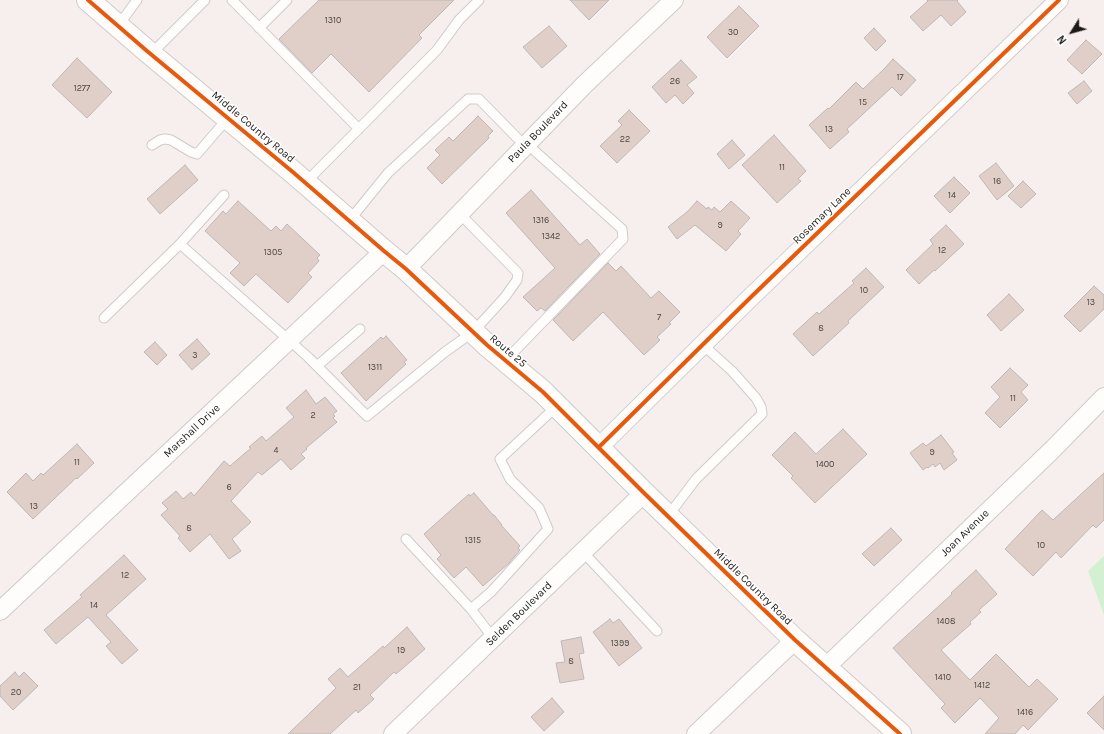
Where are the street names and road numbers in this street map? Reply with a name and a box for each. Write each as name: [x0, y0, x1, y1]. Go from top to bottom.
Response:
street label: Middle Country Road: [209, 88, 297, 166]
street label: Paula Boulevard: [505, 98, 571, 166]
street label: Rosemary Lane: [790, 185, 854, 247]
street label: Route 25: [487, 332, 529, 370]
street label: Marshall Drive: [161, 402, 223, 460]
street label: Joan Avenue: [938, 507, 992, 559]
street label: Middle Country Road: [711, 546, 795, 628]
street label: Selden Boulevard: [483, 579, 555, 649]

